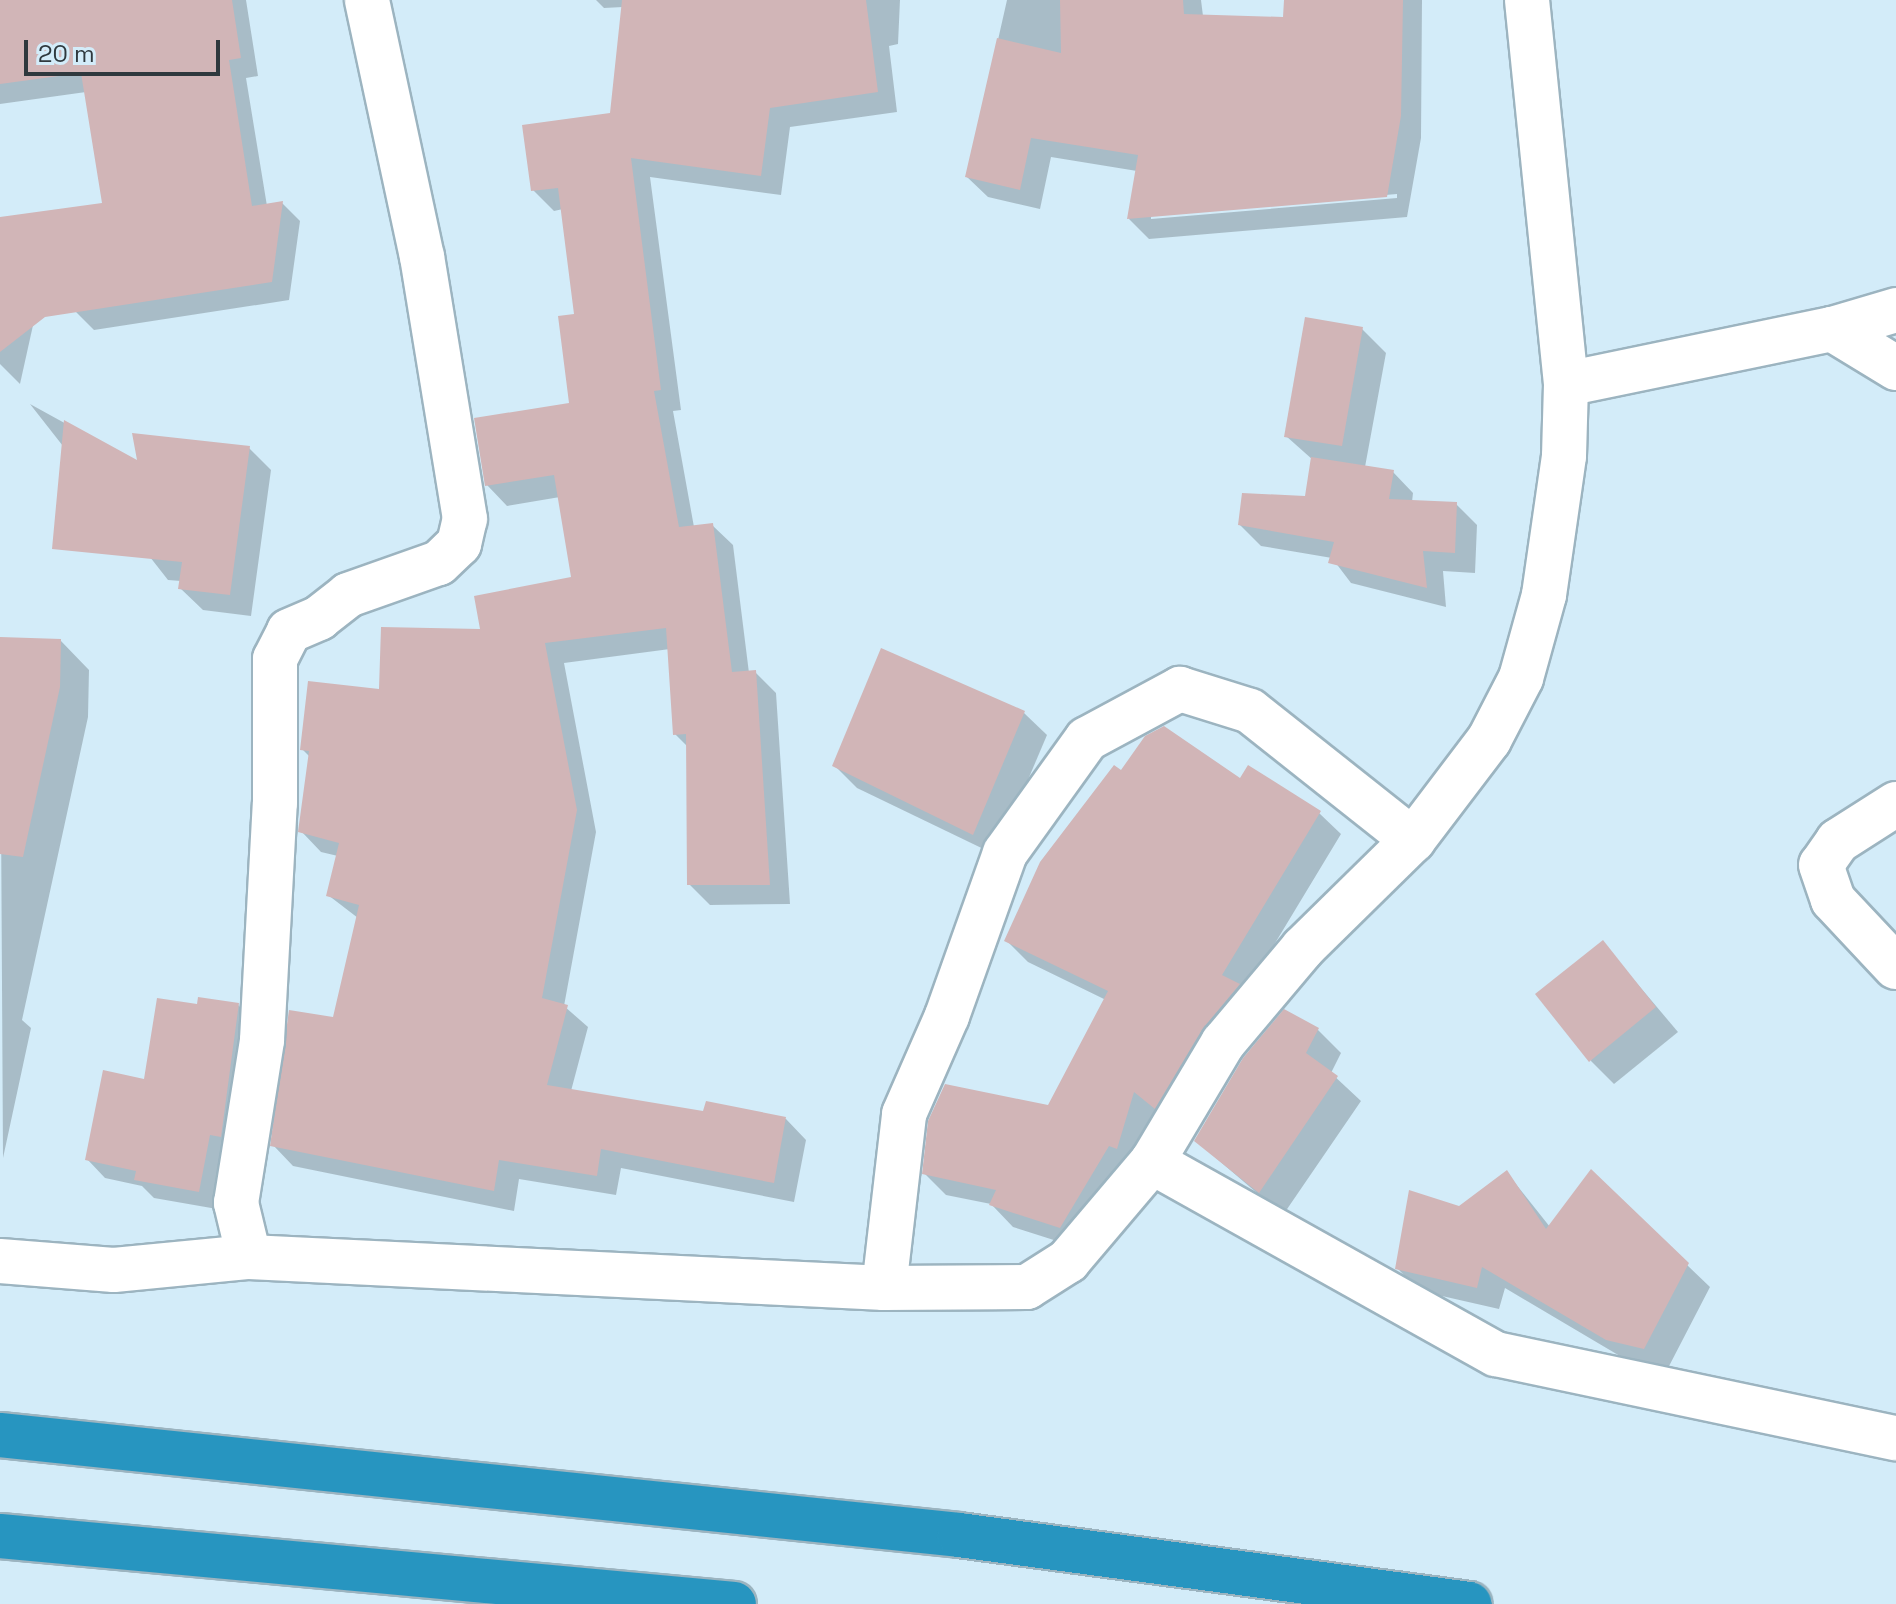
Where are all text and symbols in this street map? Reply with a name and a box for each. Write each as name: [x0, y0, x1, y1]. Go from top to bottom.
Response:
scale bar: [28, 24, 224, 74]
text: 20 m: [38, 38, 95, 69]

